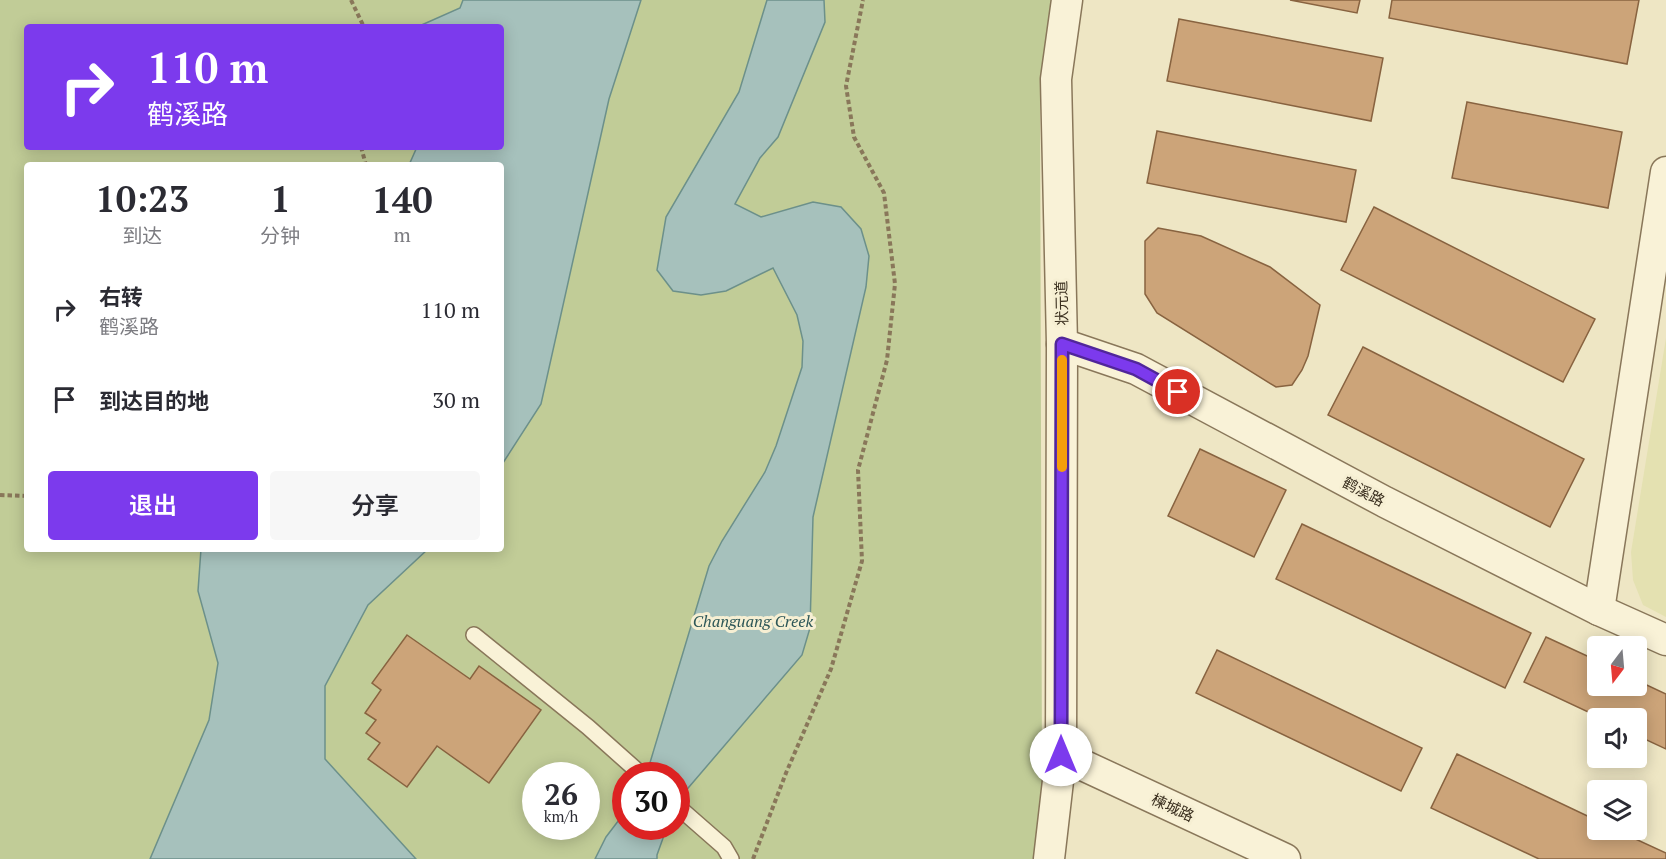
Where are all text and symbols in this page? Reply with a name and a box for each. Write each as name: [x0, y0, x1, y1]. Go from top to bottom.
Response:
text: 110 m: [147, 39, 268, 95]
icon: right: [48, 48, 126, 126]
text: 鹤溪路: [147, 96, 228, 132]
text: 10:23: [95, 175, 189, 222]
text: 1: [270, 175, 291, 222]
text: 140: [372, 176, 433, 223]
text: m: [394, 221, 411, 248]
text: 到达: [122, 222, 162, 249]
text: 分钟: [260, 222, 300, 249]
street label: 状元道: [1051, 280, 1071, 326]
text: 右转: [99, 282, 143, 311]
icon: right: [48, 293, 81, 326]
text: 110 m: [420, 295, 480, 324]
text: 鹤溪路: [99, 313, 159, 340]
pin: [1152, 366, 1203, 417]
icon: arrive: [1161, 375, 1194, 408]
icon: arrive: [48, 383, 81, 416]
text: 30 m: [432, 385, 480, 414]
text: 到达目的地: [99, 386, 209, 415]
button: 退出: [48, 471, 258, 540]
button: 分享: [270, 471, 480, 540]
street label: 鹤溪路: [1339, 472, 1389, 510]
water label: Changuang Creek: [693, 610, 813, 632]
north arrow: [1587, 636, 1647, 696]
map controls: [1587, 636, 1647, 840]
button: sound: [1587, 708, 1647, 768]
position arrow: [1029, 723, 1093, 787]
speed limit sign: 30: [612, 762, 690, 840]
text: 26: [544, 774, 578, 814]
button: layers: [1587, 780, 1647, 840]
street label: 楝城路: [1148, 788, 1198, 826]
text: km/h: [544, 806, 578, 826]

